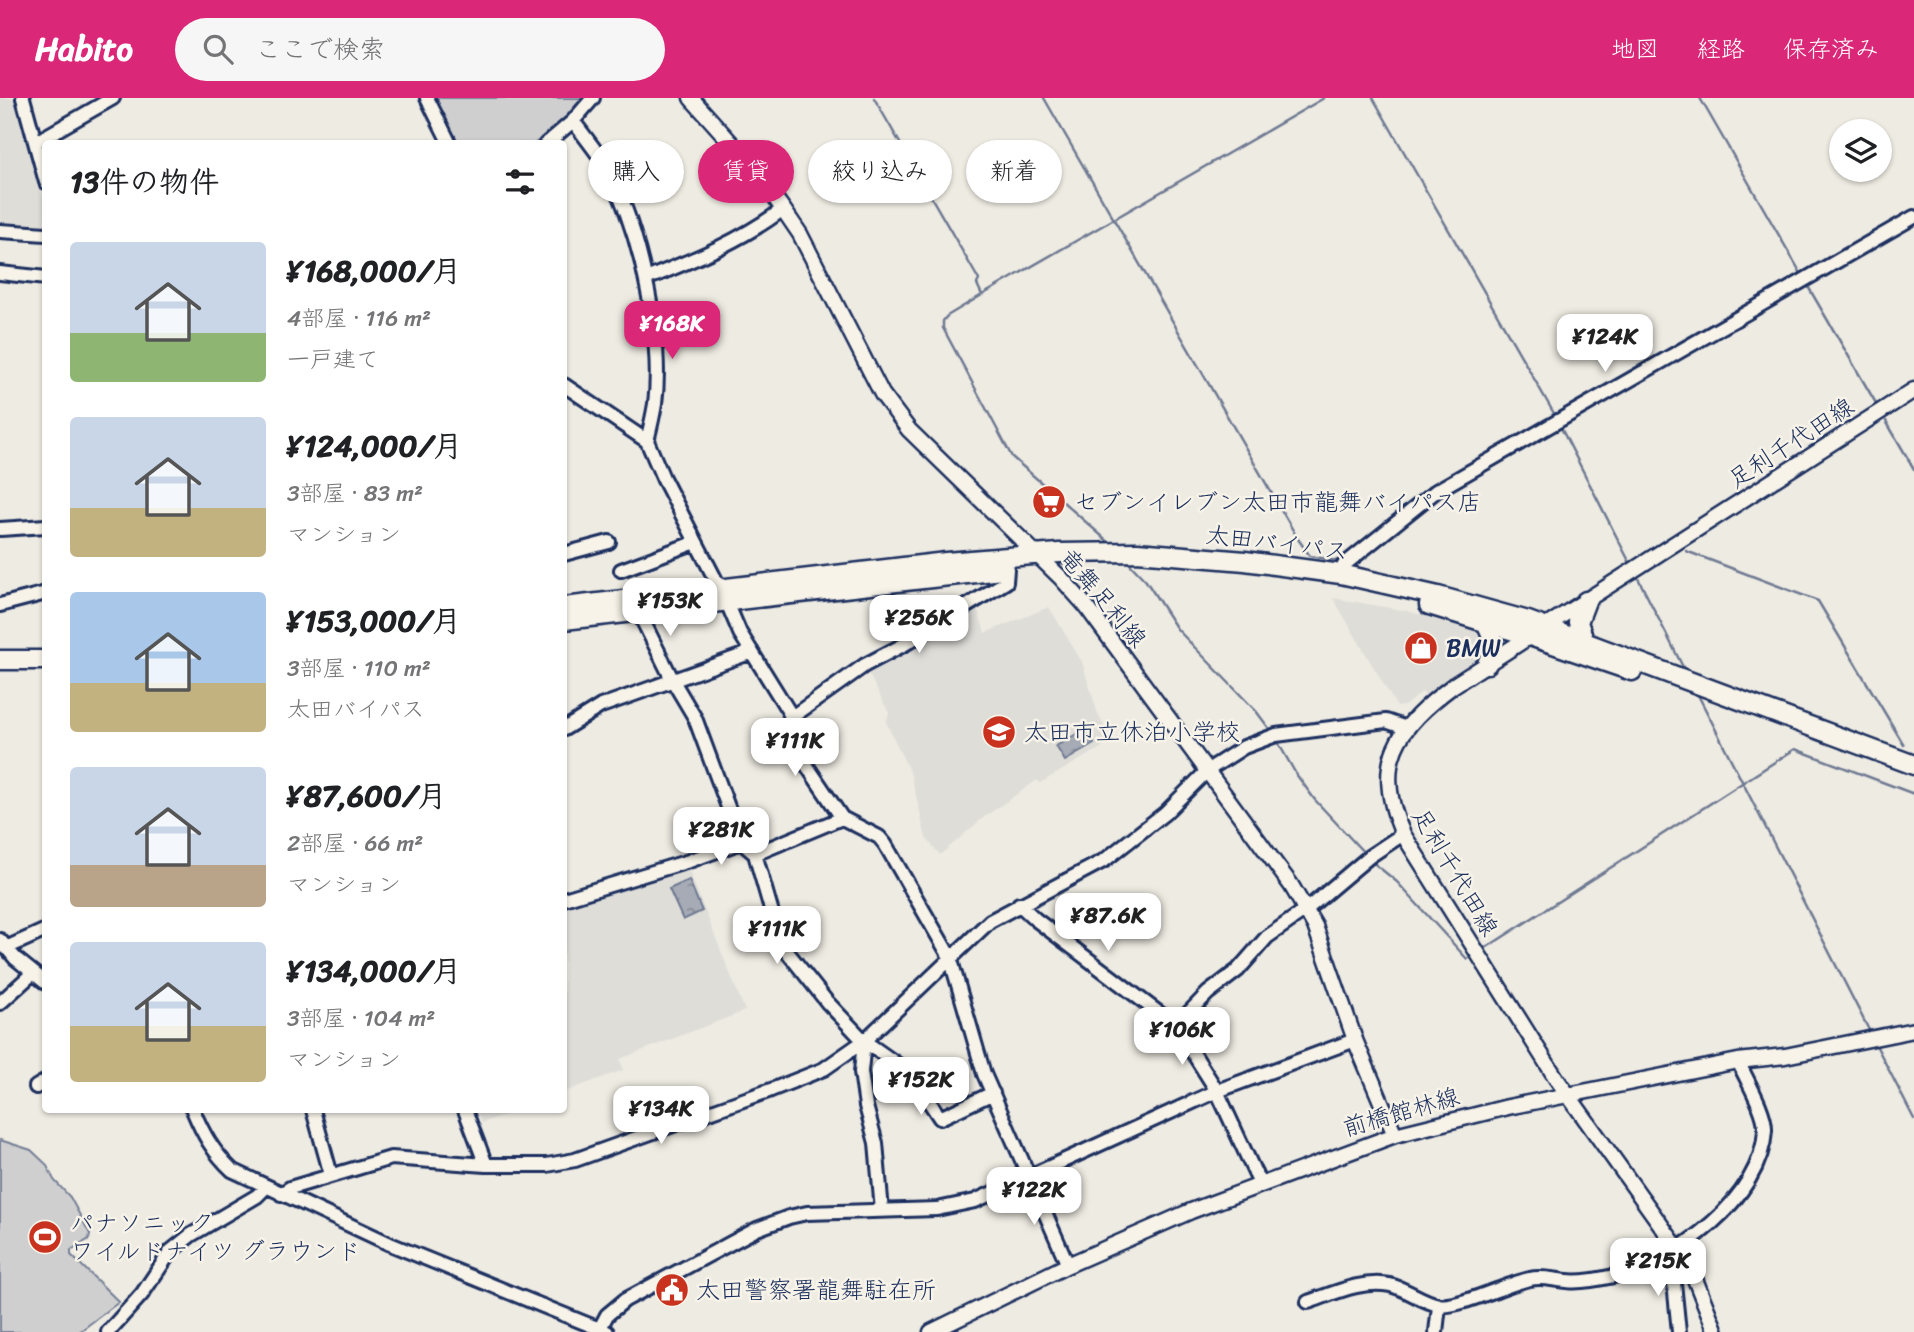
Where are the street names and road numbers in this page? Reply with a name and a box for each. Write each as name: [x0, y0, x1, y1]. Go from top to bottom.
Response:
street label: 足利千代田線: [1719, 386, 1863, 500]
street label: 太田バイパス: [1203, 513, 1351, 573]
street label: 竜舞足利線: [1048, 539, 1158, 657]
street label: 足利千代田線: [1400, 799, 1510, 945]
street label: 前橋館林線: [1338, 1075, 1464, 1149]

